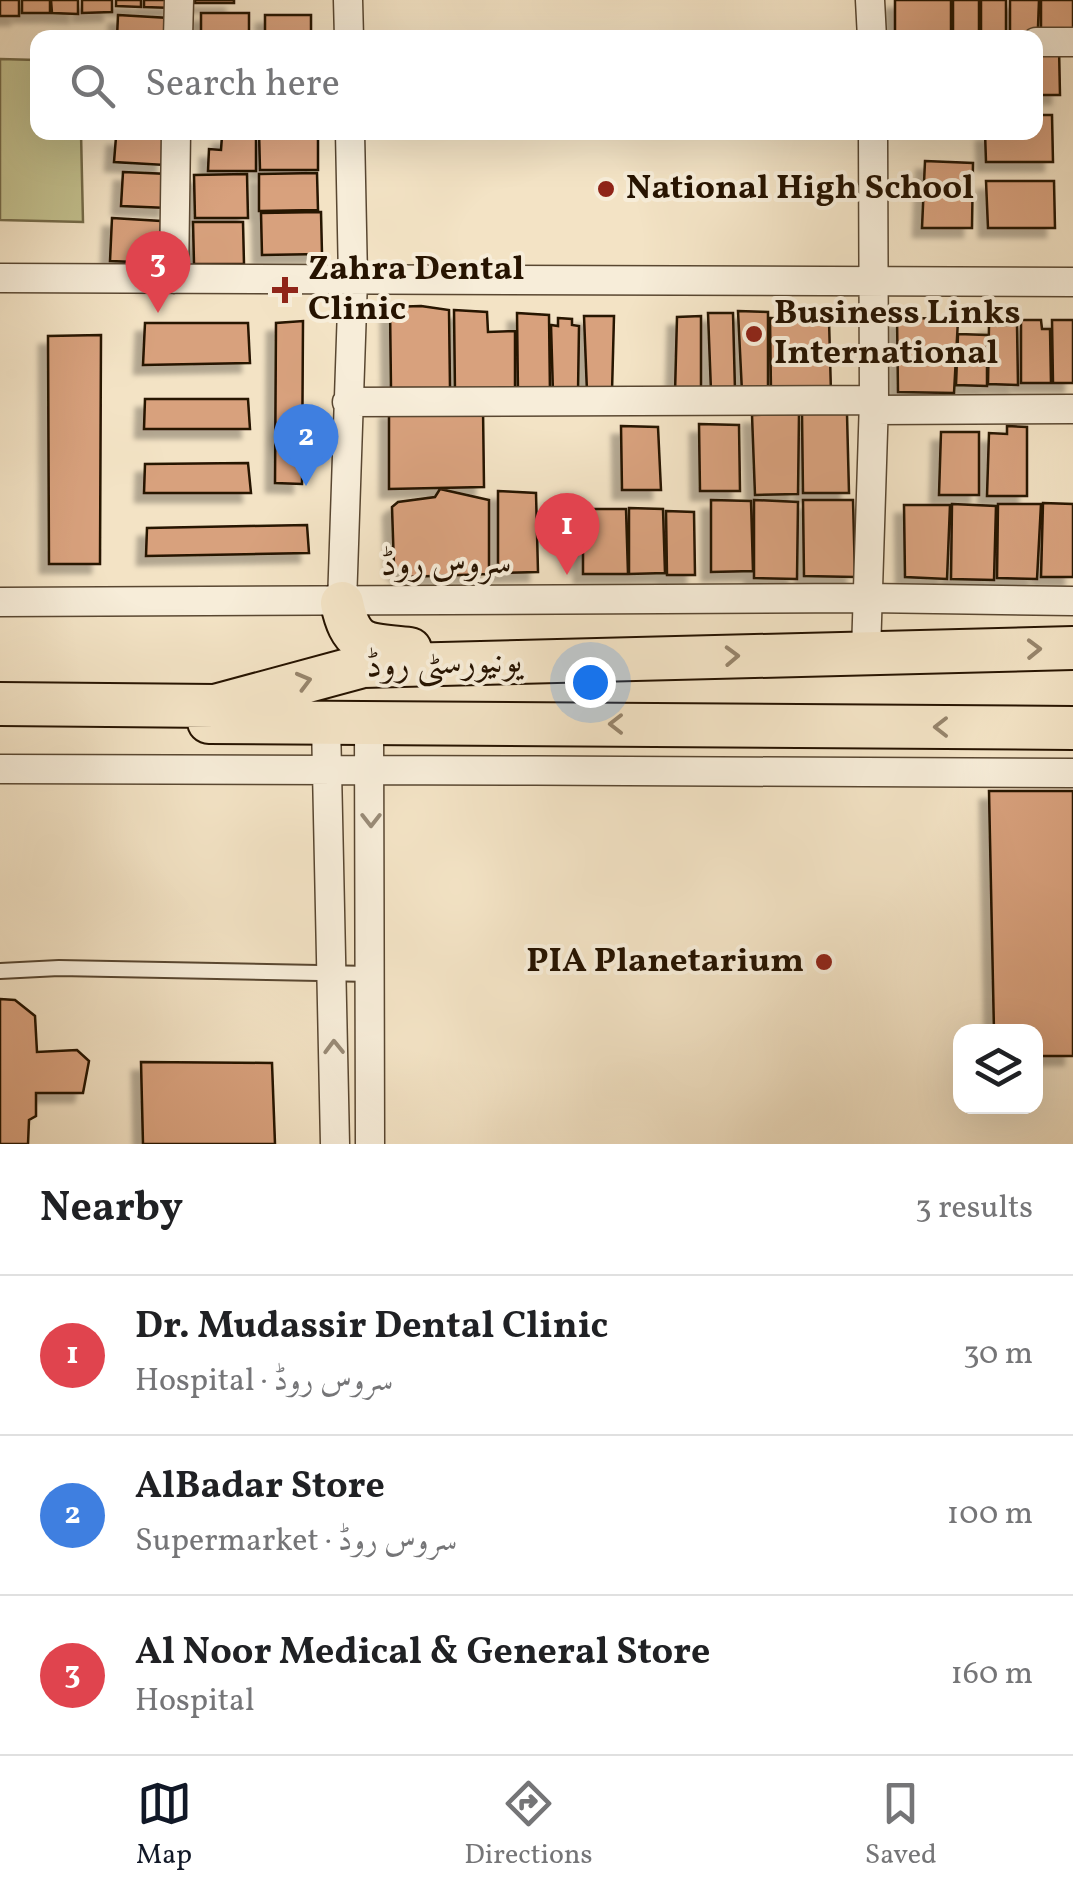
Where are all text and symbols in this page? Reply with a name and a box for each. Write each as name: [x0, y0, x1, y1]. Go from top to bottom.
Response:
search box: [30, 30, 1043, 140]
icon: search: [65, 58, 120, 113]
text: Search here: [145, 59, 340, 112]
place label: National High School: [626, 165, 974, 213]
marker: National High School: [595, 178, 617, 200]
pin: 3: [126, 230, 190, 313]
place label: Zahra Dental Clinic: [308, 246, 524, 334]
marker: Zahra Dental Clinic: [272, 277, 298, 303]
place label: Business Links International: [774, 290, 1021, 378]
marker: Business Links International: [743, 323, 765, 345]
pin: 2: [274, 404, 338, 486]
pin: 1: [534, 492, 600, 575]
street label: سروس روڈ: [380, 540, 512, 590]
street label: یونیورسٹی روڈ: [365, 638, 525, 692]
one-way arrow: [1026, 638, 1042, 660]
one-way arrow: [724, 645, 740, 666]
your location: [565, 657, 616, 708]
one-way arrow: [295, 672, 312, 693]
one-way arrow: [607, 713, 622, 735]
one-way arrow: [932, 716, 948, 738]
one-way arrow: [360, 812, 382, 828]
place label: PIA Planetarium: [526, 938, 804, 986]
marker: PIA Planetarium: [813, 951, 835, 973]
map controls: [953, 1024, 1043, 1114]
button: layers: [953, 1024, 1043, 1114]
one-way arrow: [323, 1038, 345, 1054]
text: Nearby: [40, 1180, 183, 1239]
text: 3 results: [915, 1187, 1033, 1231]
text: Dr. Mudassir Dental Clinic: [135, 1301, 608, 1354]
text: 1: [66, 1333, 79, 1377]
text: 30 m: [963, 1333, 1033, 1377]
text: Hospital · سروس روڈ: [135, 1360, 393, 1404]
text: AlBadar Store: [135, 1461, 385, 1514]
text: 2: [64, 1493, 81, 1537]
text: 100 m: [947, 1493, 1033, 1537]
text: Supermarket · سروس روڈ: [135, 1520, 457, 1564]
text: Al Noor Medical & General Store: [135, 1627, 711, 1680]
text: 3: [64, 1653, 81, 1697]
text: 160 m: [950, 1653, 1033, 1697]
text: Hospital: [135, 1680, 255, 1724]
tab: Map: [136, 1776, 192, 1875]
tab: Directions: [464, 1776, 593, 1875]
tab: Saved: [865, 1776, 937, 1875]

